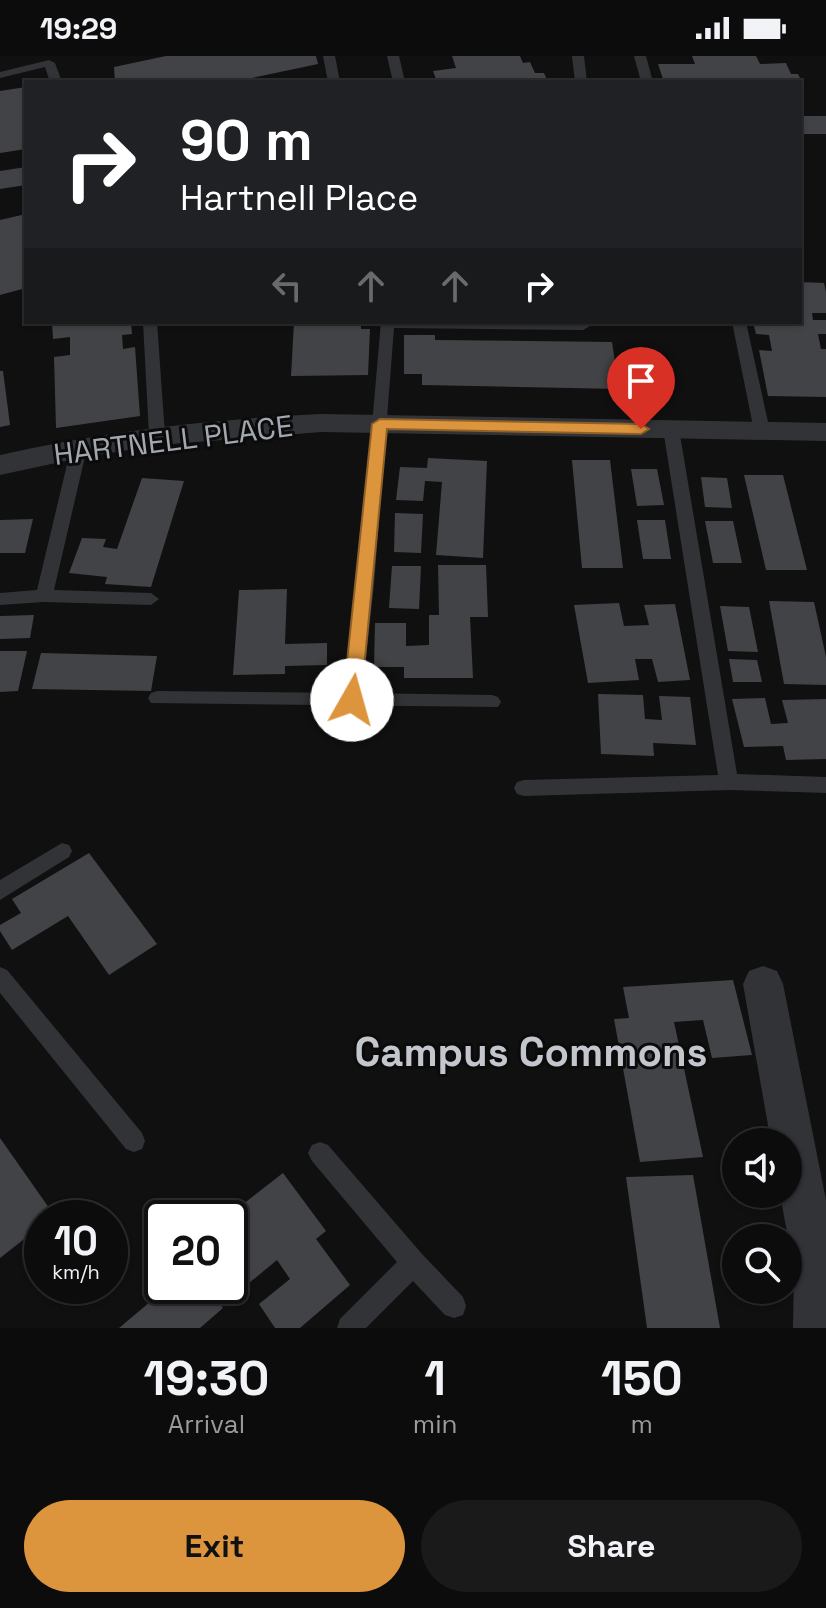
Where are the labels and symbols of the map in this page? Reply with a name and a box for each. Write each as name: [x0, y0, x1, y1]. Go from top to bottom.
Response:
pin: [607, 347, 675, 429]
street label: HARTNELL PLACE: [51, 406, 295, 474]
position arrow: [310, 658, 394, 742]
district label: Campus Commons: [355, 1027, 707, 1078]
speed limit sign: 20: [144, 1200, 248, 1304]

